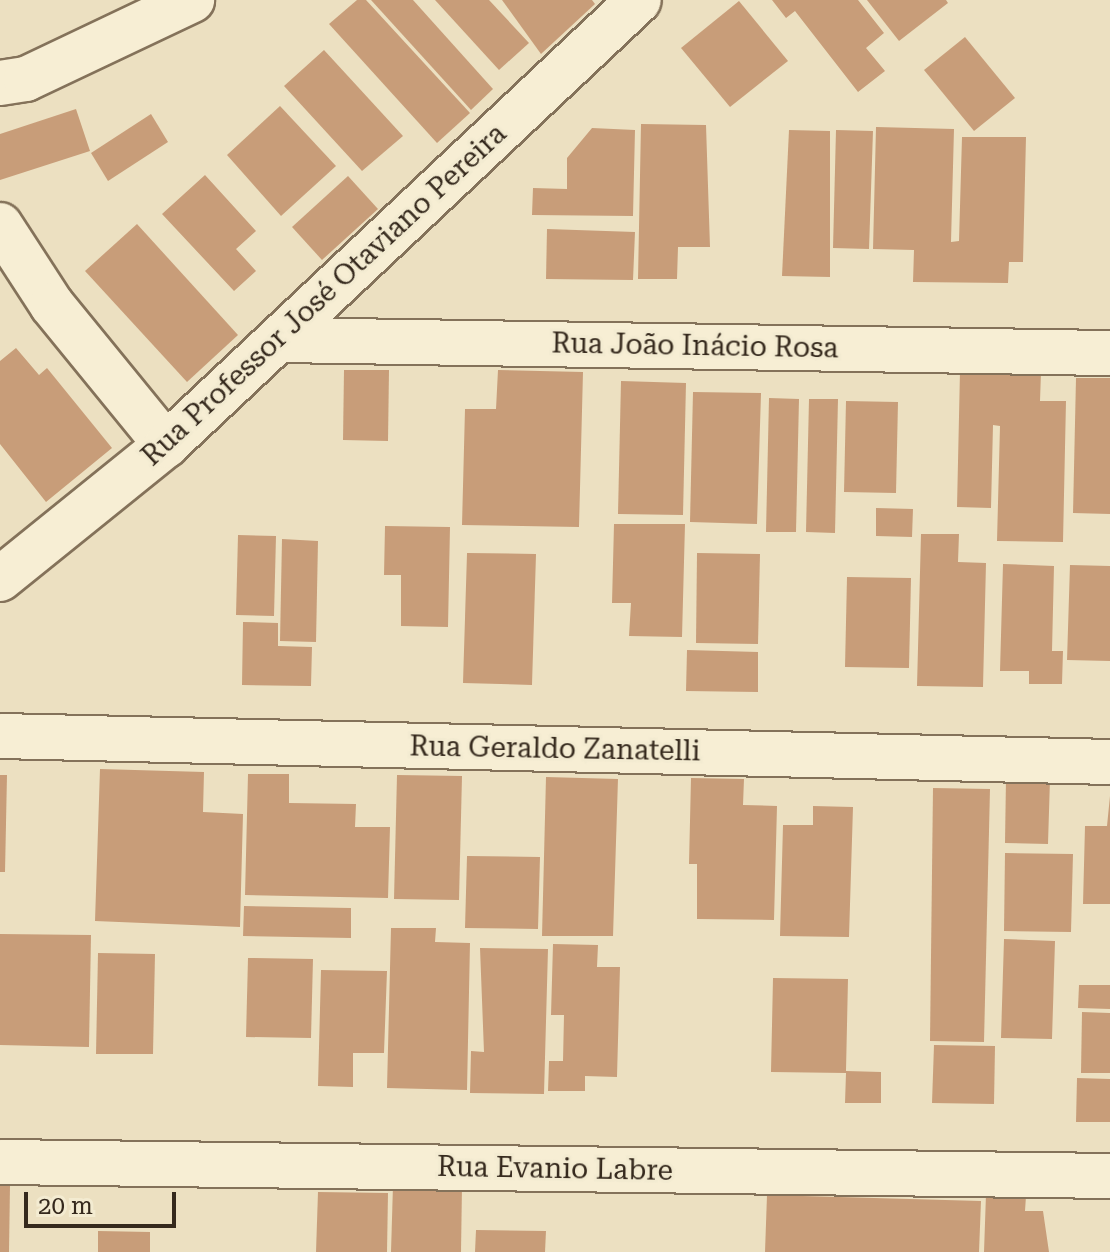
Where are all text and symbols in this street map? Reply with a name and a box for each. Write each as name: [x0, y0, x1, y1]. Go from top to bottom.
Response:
street label: Rua Professor José Otaviano Pereira: [135, 117, 513, 473]
street label: Rua João Inácio Rosa: [551, 327, 839, 365]
street label: Rua Geraldo Zanatelli: [409, 730, 701, 768]
street label: Rua Evanio Labre: [437, 1150, 673, 1188]
scale bar: [28, 1176, 180, 1226]
text: 20 m: [38, 1192, 93, 1220]

